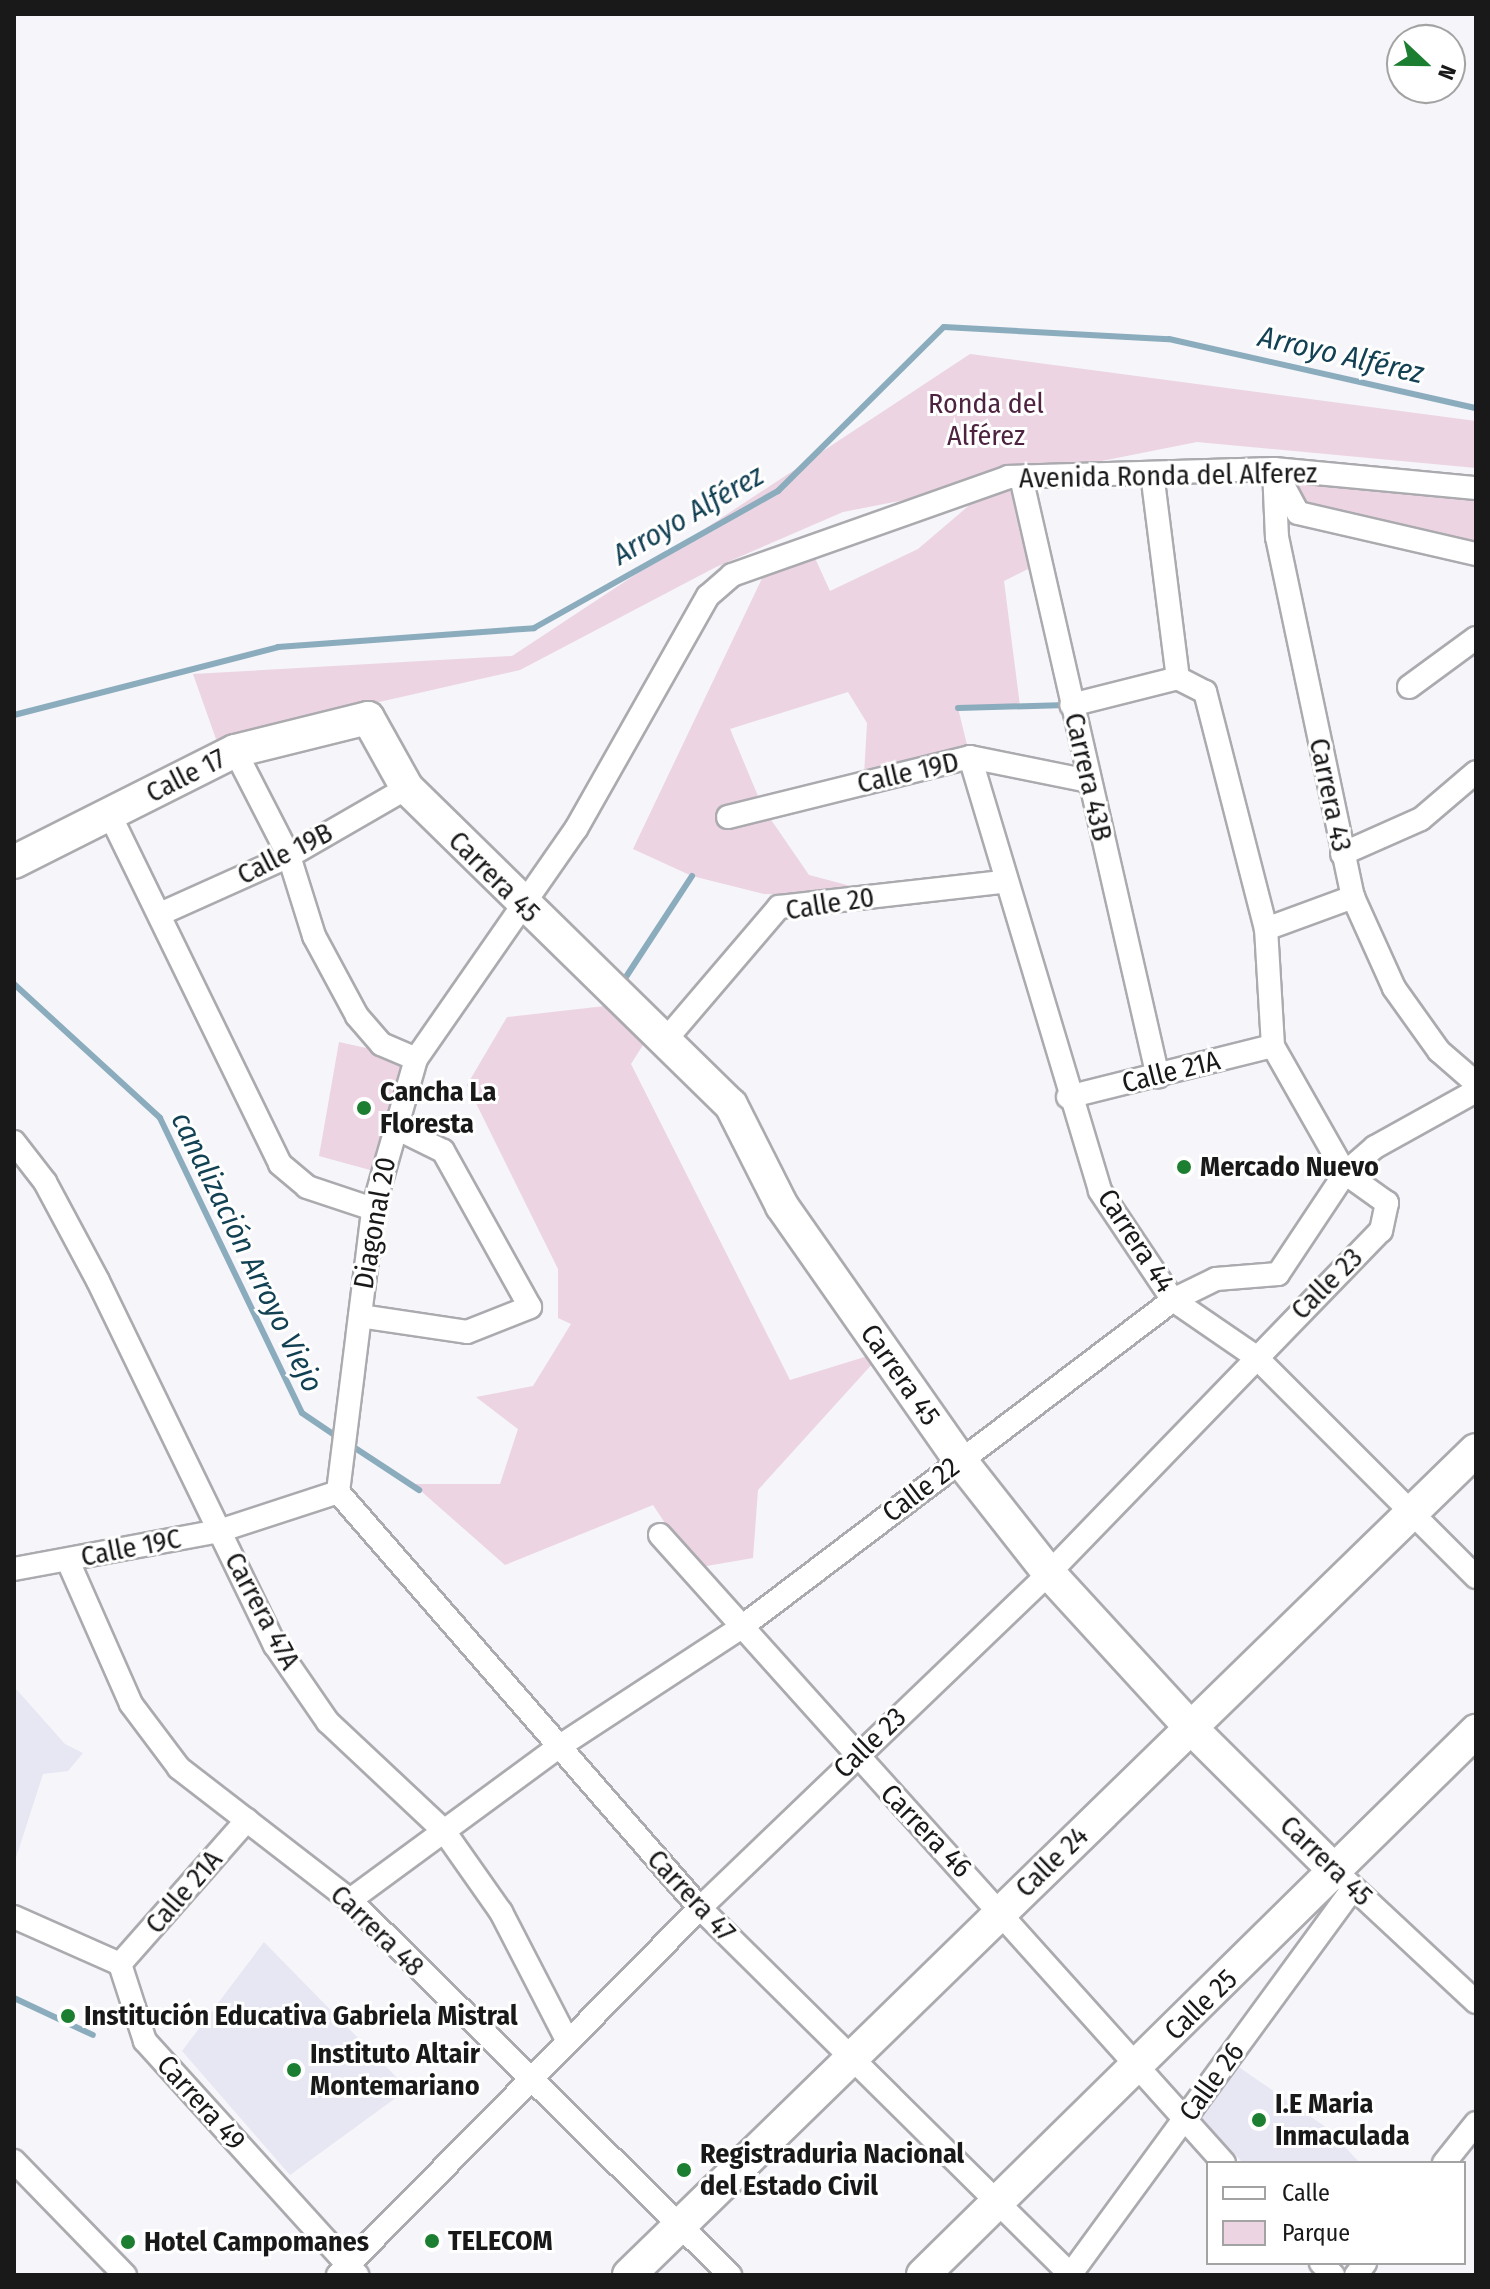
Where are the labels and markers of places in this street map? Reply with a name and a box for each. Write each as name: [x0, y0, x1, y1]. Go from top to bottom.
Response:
place label: Cancha La Floresta: [380, 1075, 496, 1141]
marker: Cancha La Floresta: [355, 1099, 373, 1117]
place label: Mercado Nuevo: [1200, 1150, 1379, 1184]
marker: Mercado Nuevo: [1175, 1158, 1193, 1176]
place label: Institución Educativa Gabriela Mistral: [84, 1999, 518, 2033]
marker: Institución Educativa Gabriela Mistral: [59, 2007, 77, 2025]
place label: Instituto Altair Montemariano: [310, 2037, 480, 2103]
marker: Instituto Altair Montemariano: [285, 2061, 303, 2079]
place label: I.E Maria Inmaculada: [1275, 2087, 1410, 2153]
marker: I.E Maria Inmaculada: [1250, 2111, 1268, 2129]
place label: Registraduria Nacional del Estado Civil: [700, 2137, 964, 2203]
marker: Registraduria Nacional del Estado Civil: [675, 2161, 693, 2179]
place label: TELECOM: [448, 2224, 553, 2258]
place label: Hotel Campomanes: [144, 2225, 369, 2259]
marker: TELECOM: [423, 2232, 441, 2250]
marker: Hotel Campomanes: [119, 2233, 137, 2251]

